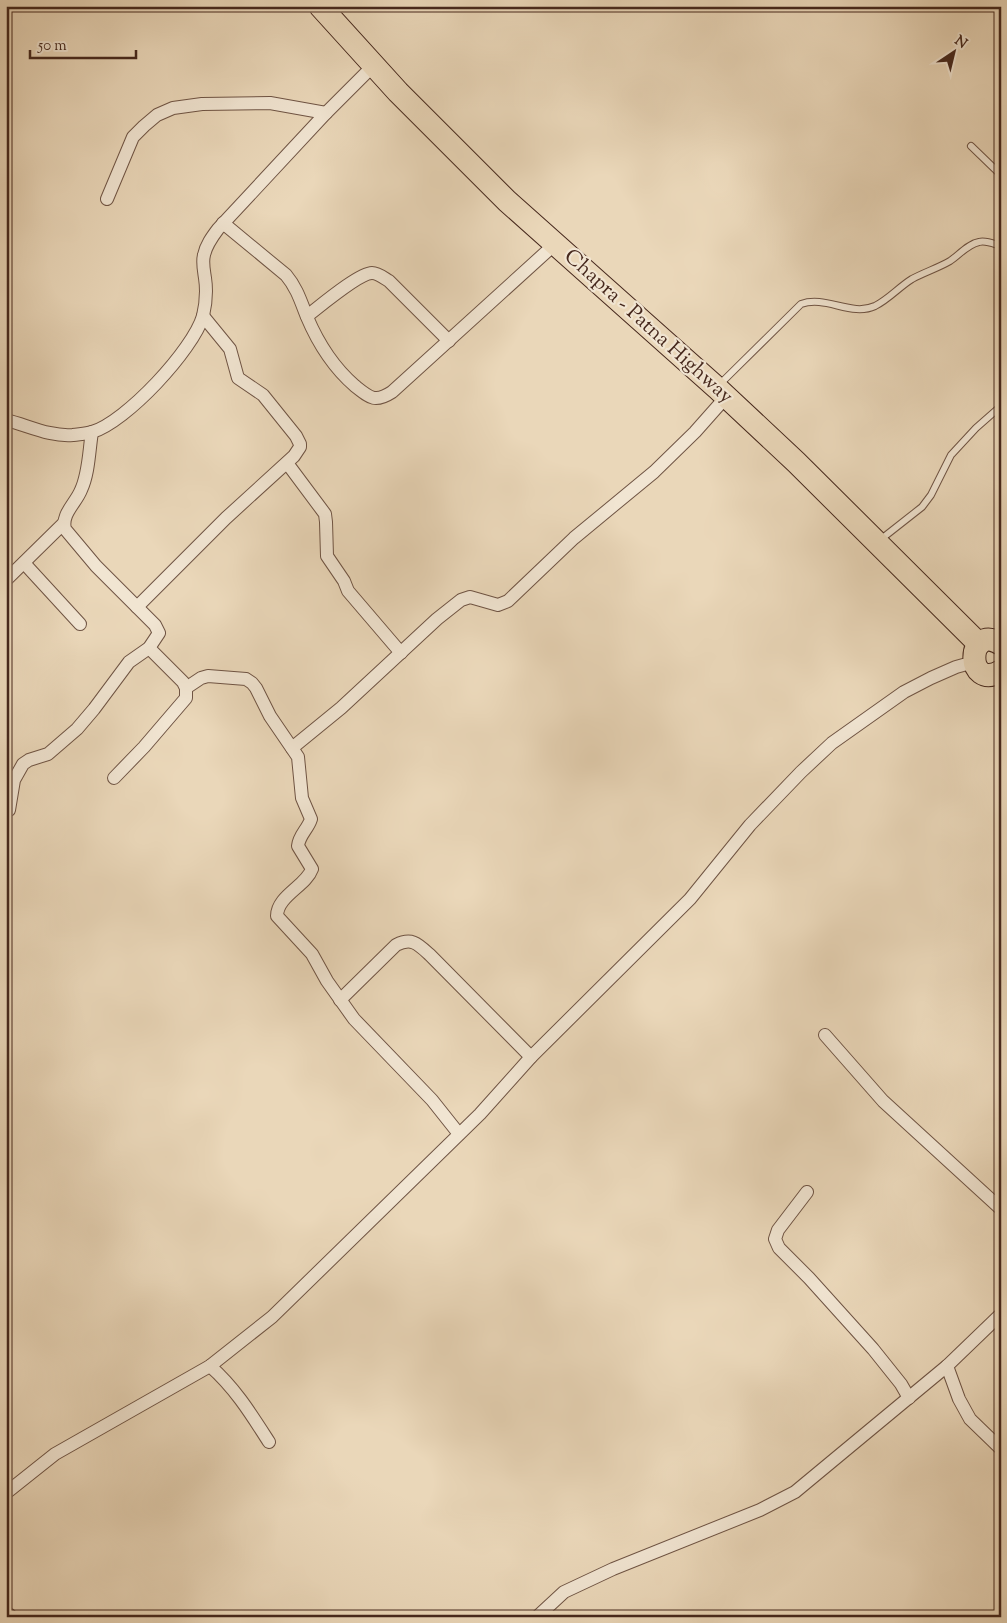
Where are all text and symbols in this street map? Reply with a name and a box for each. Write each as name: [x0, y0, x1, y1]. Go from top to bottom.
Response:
scale bar: [30, 28, 136, 60]
north arrow: [930, 28, 980, 78]
text: N: [950, 32, 971, 54]
text: 50 m: [37, 36, 67, 57]
street label: Chapra - Patna Highway: [557, 243, 740, 412]

